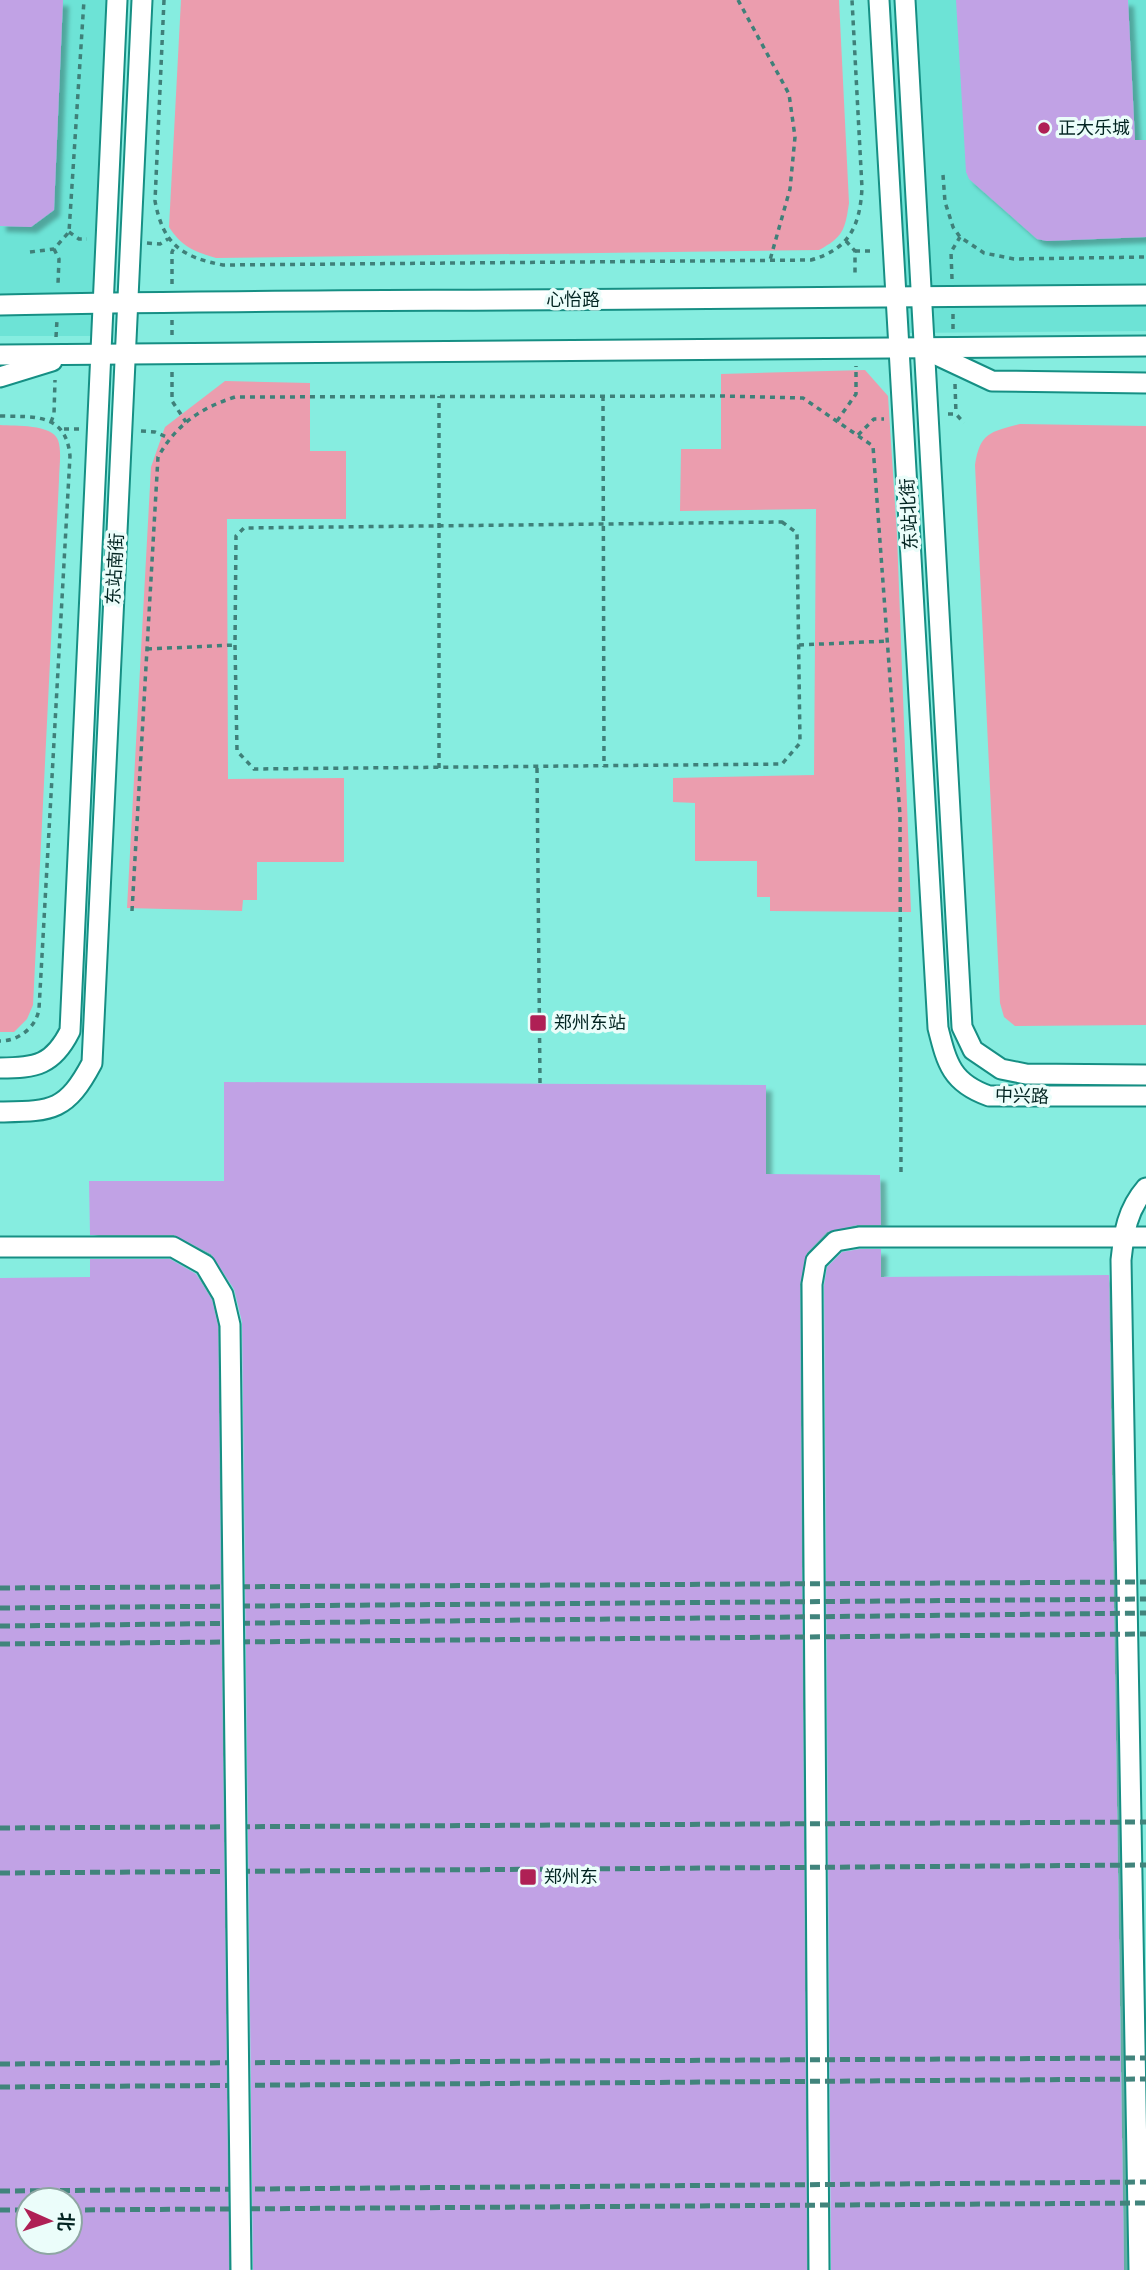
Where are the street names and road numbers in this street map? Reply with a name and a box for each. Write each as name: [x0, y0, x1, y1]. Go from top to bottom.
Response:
street label: 心怡路: [546, 288, 600, 311]
street label: 东站北街: [895, 477, 922, 551]
street label: 东站南街: [101, 532, 128, 606]
street label: 中兴路: [995, 1083, 1049, 1108]

